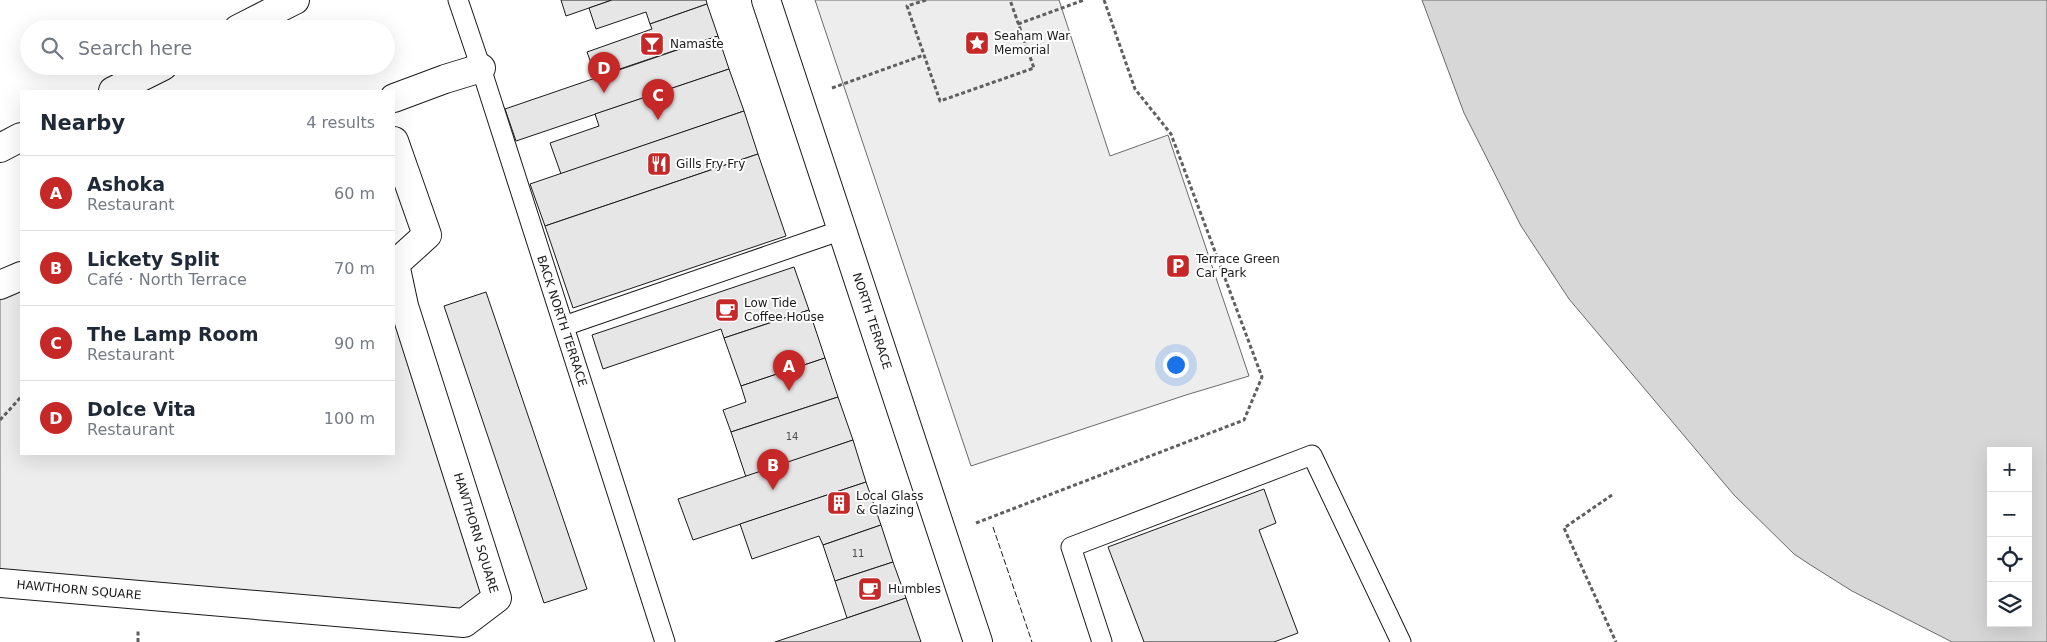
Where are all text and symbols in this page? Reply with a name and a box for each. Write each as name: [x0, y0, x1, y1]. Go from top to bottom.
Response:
search box: [20, 20, 395, 75]
place label: Seaham War Memorial: [994, 29, 1070, 57]
place icon: Seaham War Memorial: [964, 30, 990, 56]
bar icon: Namaste: [639, 31, 665, 57]
icon: search: [38, 34, 66, 62]
text: Search here: [78, 37, 192, 59]
place label: Namaste: [670, 37, 724, 51]
pin: D: [588, 52, 620, 93]
pin: C: [642, 79, 674, 120]
text: Nearby: [40, 111, 125, 135]
text: 4 results: [306, 113, 375, 132]
restaurant icon: Gills Fry Fry: [646, 151, 672, 177]
place label: Gills Fry Fry: [676, 157, 745, 171]
text: Ashoka: [87, 173, 165, 195]
text: A: [50, 184, 62, 203]
text: 60 m: [334, 184, 375, 203]
text: Restaurant: [87, 195, 175, 214]
text: Lickety Split: [87, 248, 219, 270]
place label: Terrace Green Car Park: [1195, 252, 1280, 280]
street label: BACK NORTH TERRACE: [534, 253, 590, 389]
parking icon: Terrace Green Car Park: [1165, 253, 1191, 279]
text: B: [50, 259, 62, 278]
text: 70 m: [334, 259, 375, 278]
text: Café · North Terrace: [87, 270, 247, 289]
street label: NORTH TERRACE: [850, 271, 894, 371]
place label: Low Tide Coffee House: [744, 296, 824, 324]
cafe icon: Low Tide Coffee House: [714, 297, 740, 323]
text: The Lamp Room: [87, 323, 258, 345]
text: C: [50, 334, 62, 353]
text: 90 m: [334, 334, 375, 353]
text: Restaurant: [87, 345, 175, 364]
pin: A: [773, 350, 805, 391]
your location: [1163, 352, 1189, 378]
text: Dolce Vita: [87, 398, 196, 420]
text: D: [49, 409, 63, 428]
text: 100 m: [324, 409, 375, 428]
text: Restaurant: [87, 420, 175, 439]
house number: 14: [786, 431, 798, 442]
map controls: [1987, 447, 2032, 627]
button: +: [1987, 447, 2032, 492]
pin: B: [757, 449, 789, 490]
street label: HAWTHORN SQUARE: [451, 471, 501, 595]
place label: Local Glass & Glazing: [856, 489, 923, 517]
building icon: Local Glass & Glazing: [826, 490, 852, 516]
button: −: [1987, 492, 2032, 537]
button: locate: [1987, 537, 2032, 582]
house number: 11: [852, 548, 864, 559]
cafe icon: Humbles: [857, 576, 883, 602]
street label: HAWTHORN SQUARE: [16, 578, 142, 602]
place label: Humbles: [888, 582, 941, 596]
button: layers: [1987, 582, 2032, 627]

